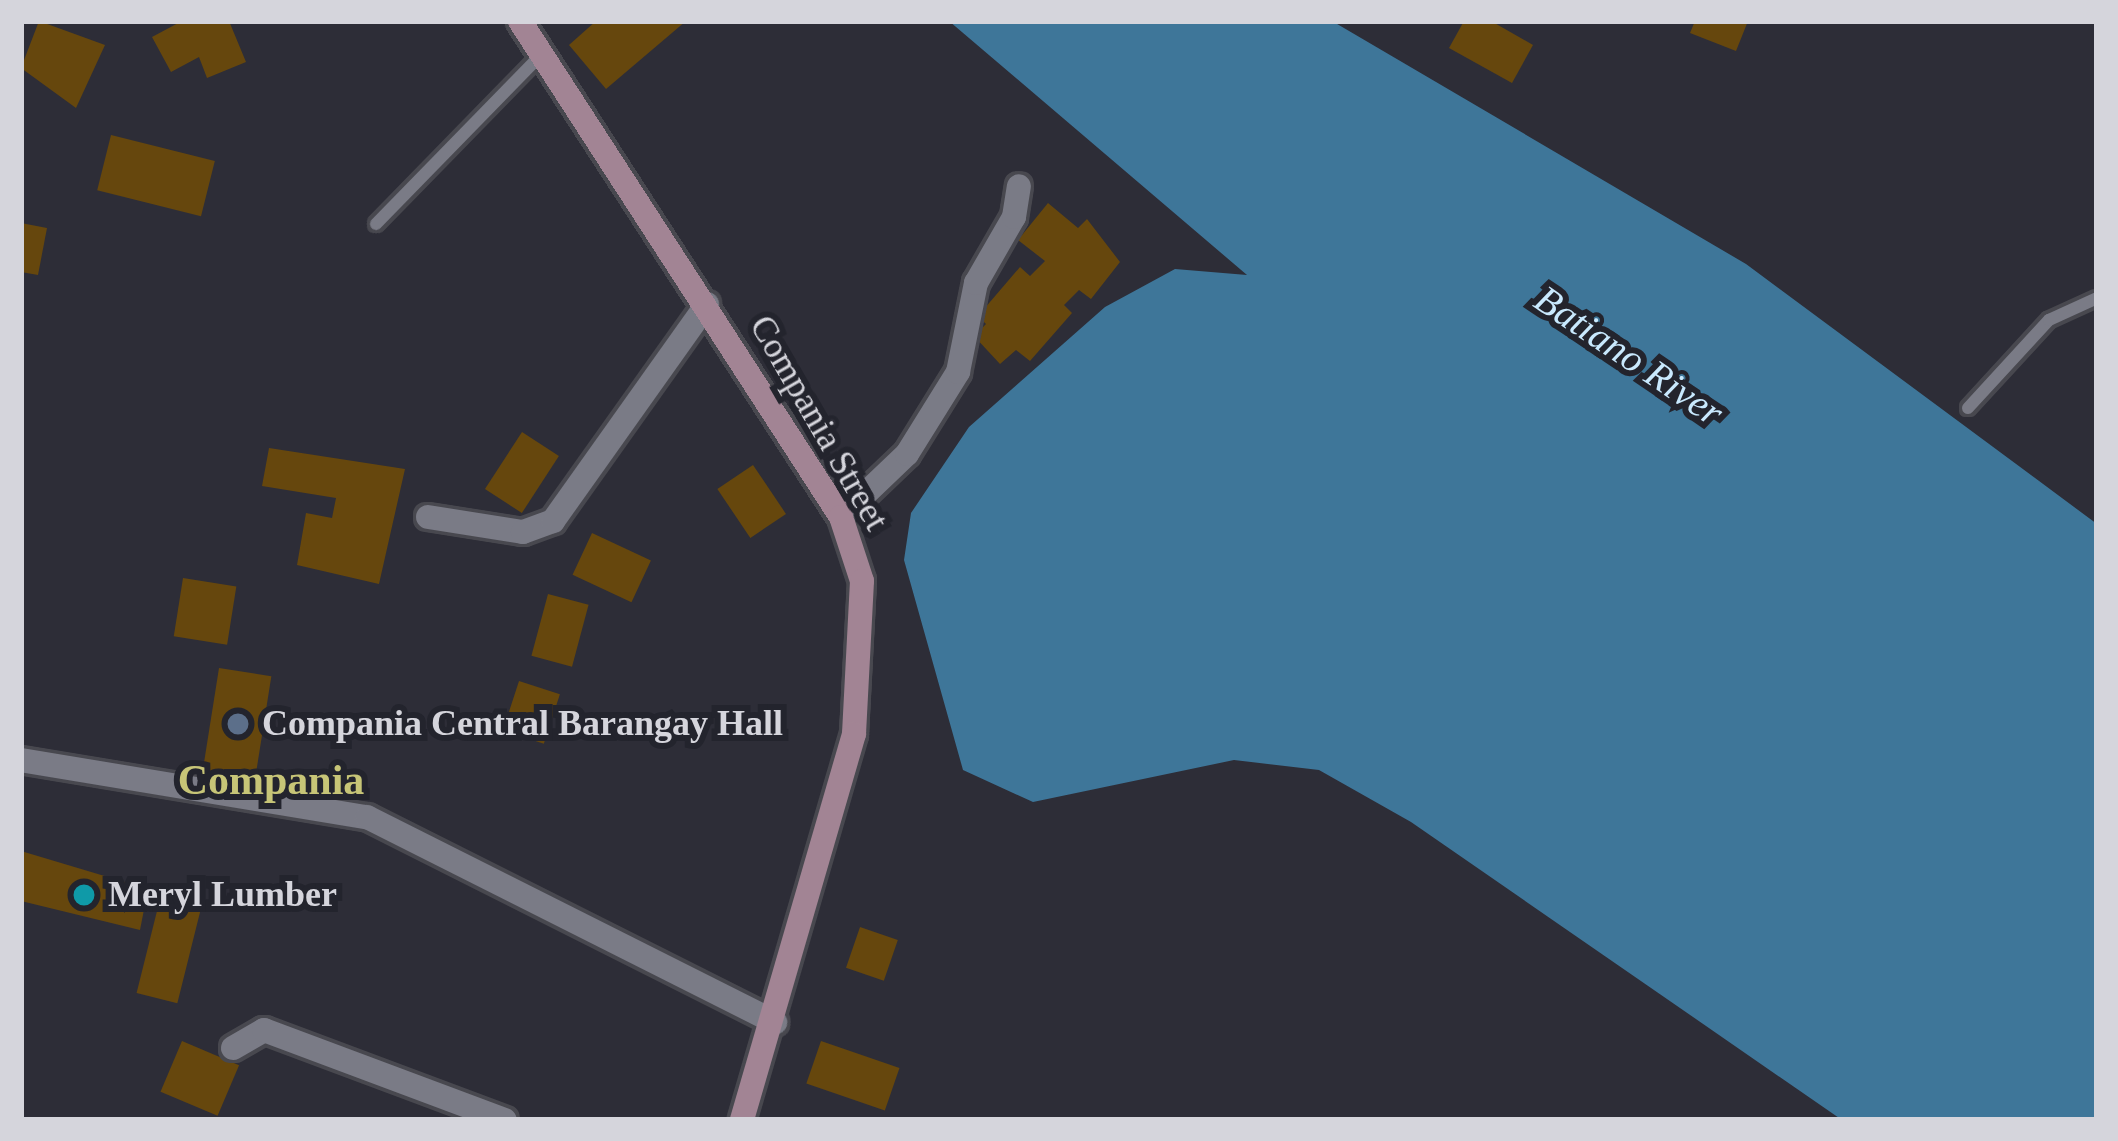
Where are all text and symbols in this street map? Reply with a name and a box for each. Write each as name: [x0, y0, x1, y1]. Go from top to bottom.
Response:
water label: Batiano River: [1526, 276, 1732, 436]
street label: Compania Street: [740, 308, 898, 538]
place label: Compania Central Barangay Hall: [262, 702, 783, 746]
marker: Compania Central Barangay Hall: [225, 711, 251, 737]
district label: Compania: [178, 755, 364, 805]
place label: Meryl Lumber: [108, 873, 337, 917]
marker: Meryl Lumber: [71, 882, 97, 908]

